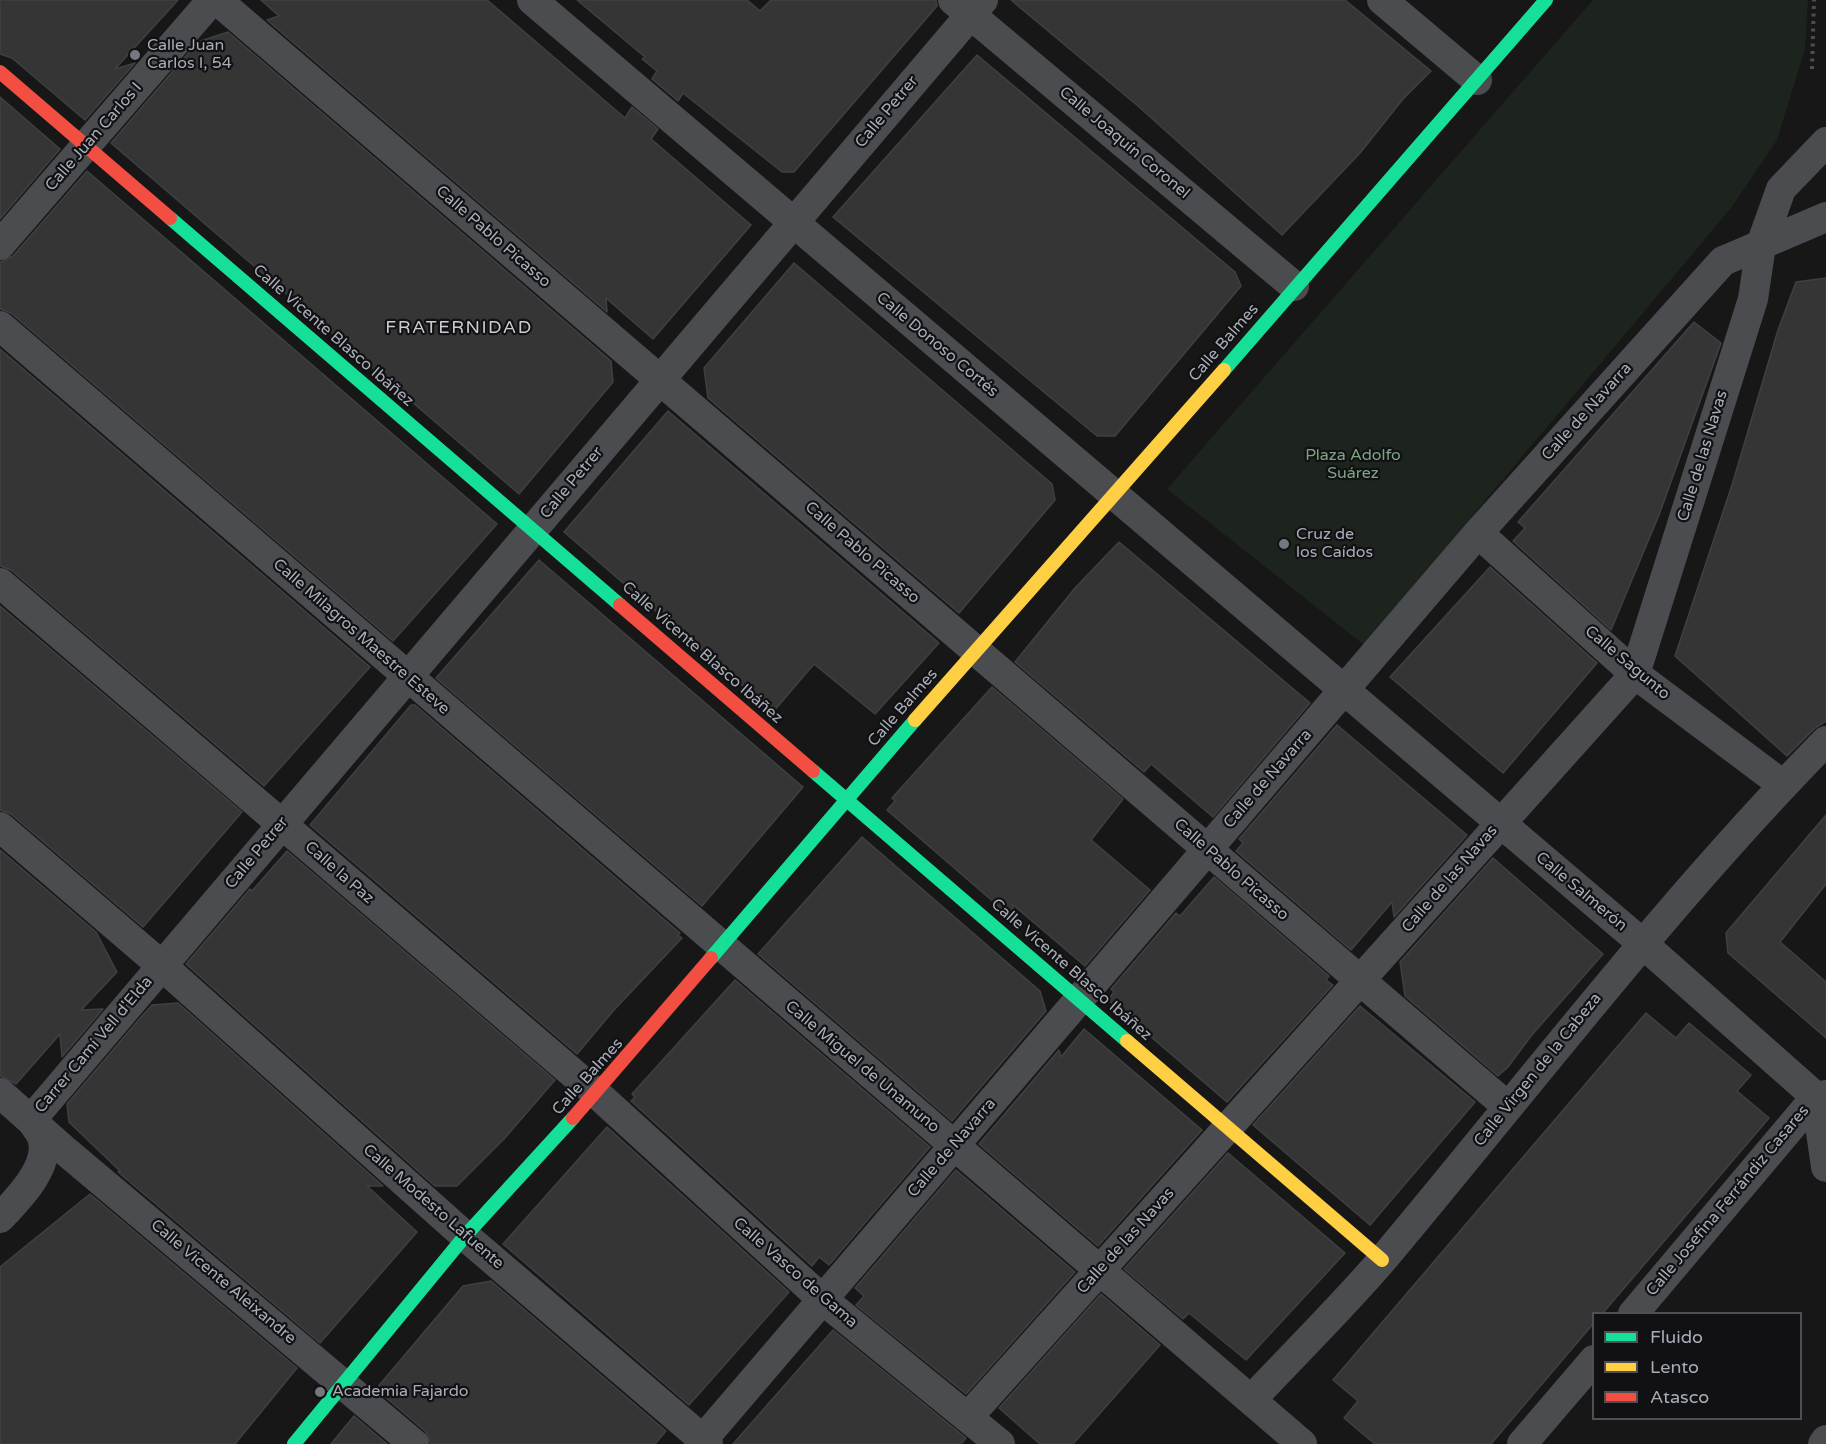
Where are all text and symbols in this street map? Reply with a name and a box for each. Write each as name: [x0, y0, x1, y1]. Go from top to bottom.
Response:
place label: Calle Juan Carlos I, 54: [147, 36, 232, 74]
marker: Calle Juan Carlos I, 54: [128, 48, 142, 62]
street label: Calle Petrer: [851, 72, 923, 152]
street label: Calle Juan Carlos I: [42, 79, 146, 195]
street label: Calle Joaquín Coronel: [1055, 83, 1193, 203]
street label: Calle Pablo Picasso: [432, 182, 554, 292]
street label: Calle Vicente Blasco Ibáñez: [249, 261, 417, 411]
street label: Calle Donoso Cortés: [872, 288, 1002, 402]
street label: Calle Balmes: [1185, 300, 1263, 386]
district label: FRATERNIDAD: [385, 317, 533, 339]
street label: Calle de Navarra: [1538, 359, 1636, 465]
street label: Calle de las Navas: [1674, 388, 1732, 524]
street label: Calle Petrer: [536, 443, 608, 523]
park label: Plaza Adolfo Suárez: [1305, 446, 1401, 484]
street label: Calle Pablo Picasso: [801, 498, 923, 608]
place label: Cruz de los Caídos: [1296, 525, 1373, 563]
marker: Cruz de los Caídos: [1277, 537, 1291, 551]
street label: Calle Milagros Maestre Esteve: [269, 555, 453, 719]
street label: Calle Vicente Blasco Ibáñez: [618, 578, 786, 728]
street label: Calle Sagunto: [1581, 622, 1673, 704]
street label: Calle Balmes: [864, 665, 942, 751]
street label: Calle de Navarra: [1220, 726, 1316, 832]
street label: Calle Petrer: [221, 813, 293, 893]
street label: Calle Pablo Picasso: [1170, 815, 1292, 925]
street label: Calle de las Navas: [1398, 821, 1502, 937]
street label: Calle la Paz: [300, 838, 378, 908]
street label: Calle Salmerón: [1531, 848, 1631, 936]
street label: Calle Vicente Blasco Ibáñez: [987, 895, 1155, 1045]
street label: Carrer Camí Vell d'Elda: [31, 973, 157, 1117]
street label: Calle Virgen de la Cabeza: [1470, 989, 1606, 1151]
street label: Calle Miguel de Unamuno: [781, 997, 943, 1137]
street label: Calle Balmes: [548, 1035, 628, 1119]
street label: Calle de Navarra: [904, 1095, 1000, 1201]
street label: Calle Josefina Ferrándiz Casares: [1643, 1102, 1813, 1300]
street label: Calle Modesto Lafuente: [359, 1141, 507, 1273]
street label: Calle de las Navas: [1073, 1184, 1179, 1298]
street label: Calle Vasco de Gama: [729, 1214, 861, 1332]
street label: Calle Vicente Aleixandre: [146, 1216, 300, 1348]
legend: [1592, 1312, 1802, 1420]
text: Fluido: [1650, 1326, 1703, 1348]
text: Lento: [1650, 1356, 1699, 1378]
place label: Academia Fajardo: [332, 1382, 469, 1402]
marker: Academia Fajardo: [313, 1385, 327, 1399]
text: Atasco: [1650, 1386, 1709, 1408]

